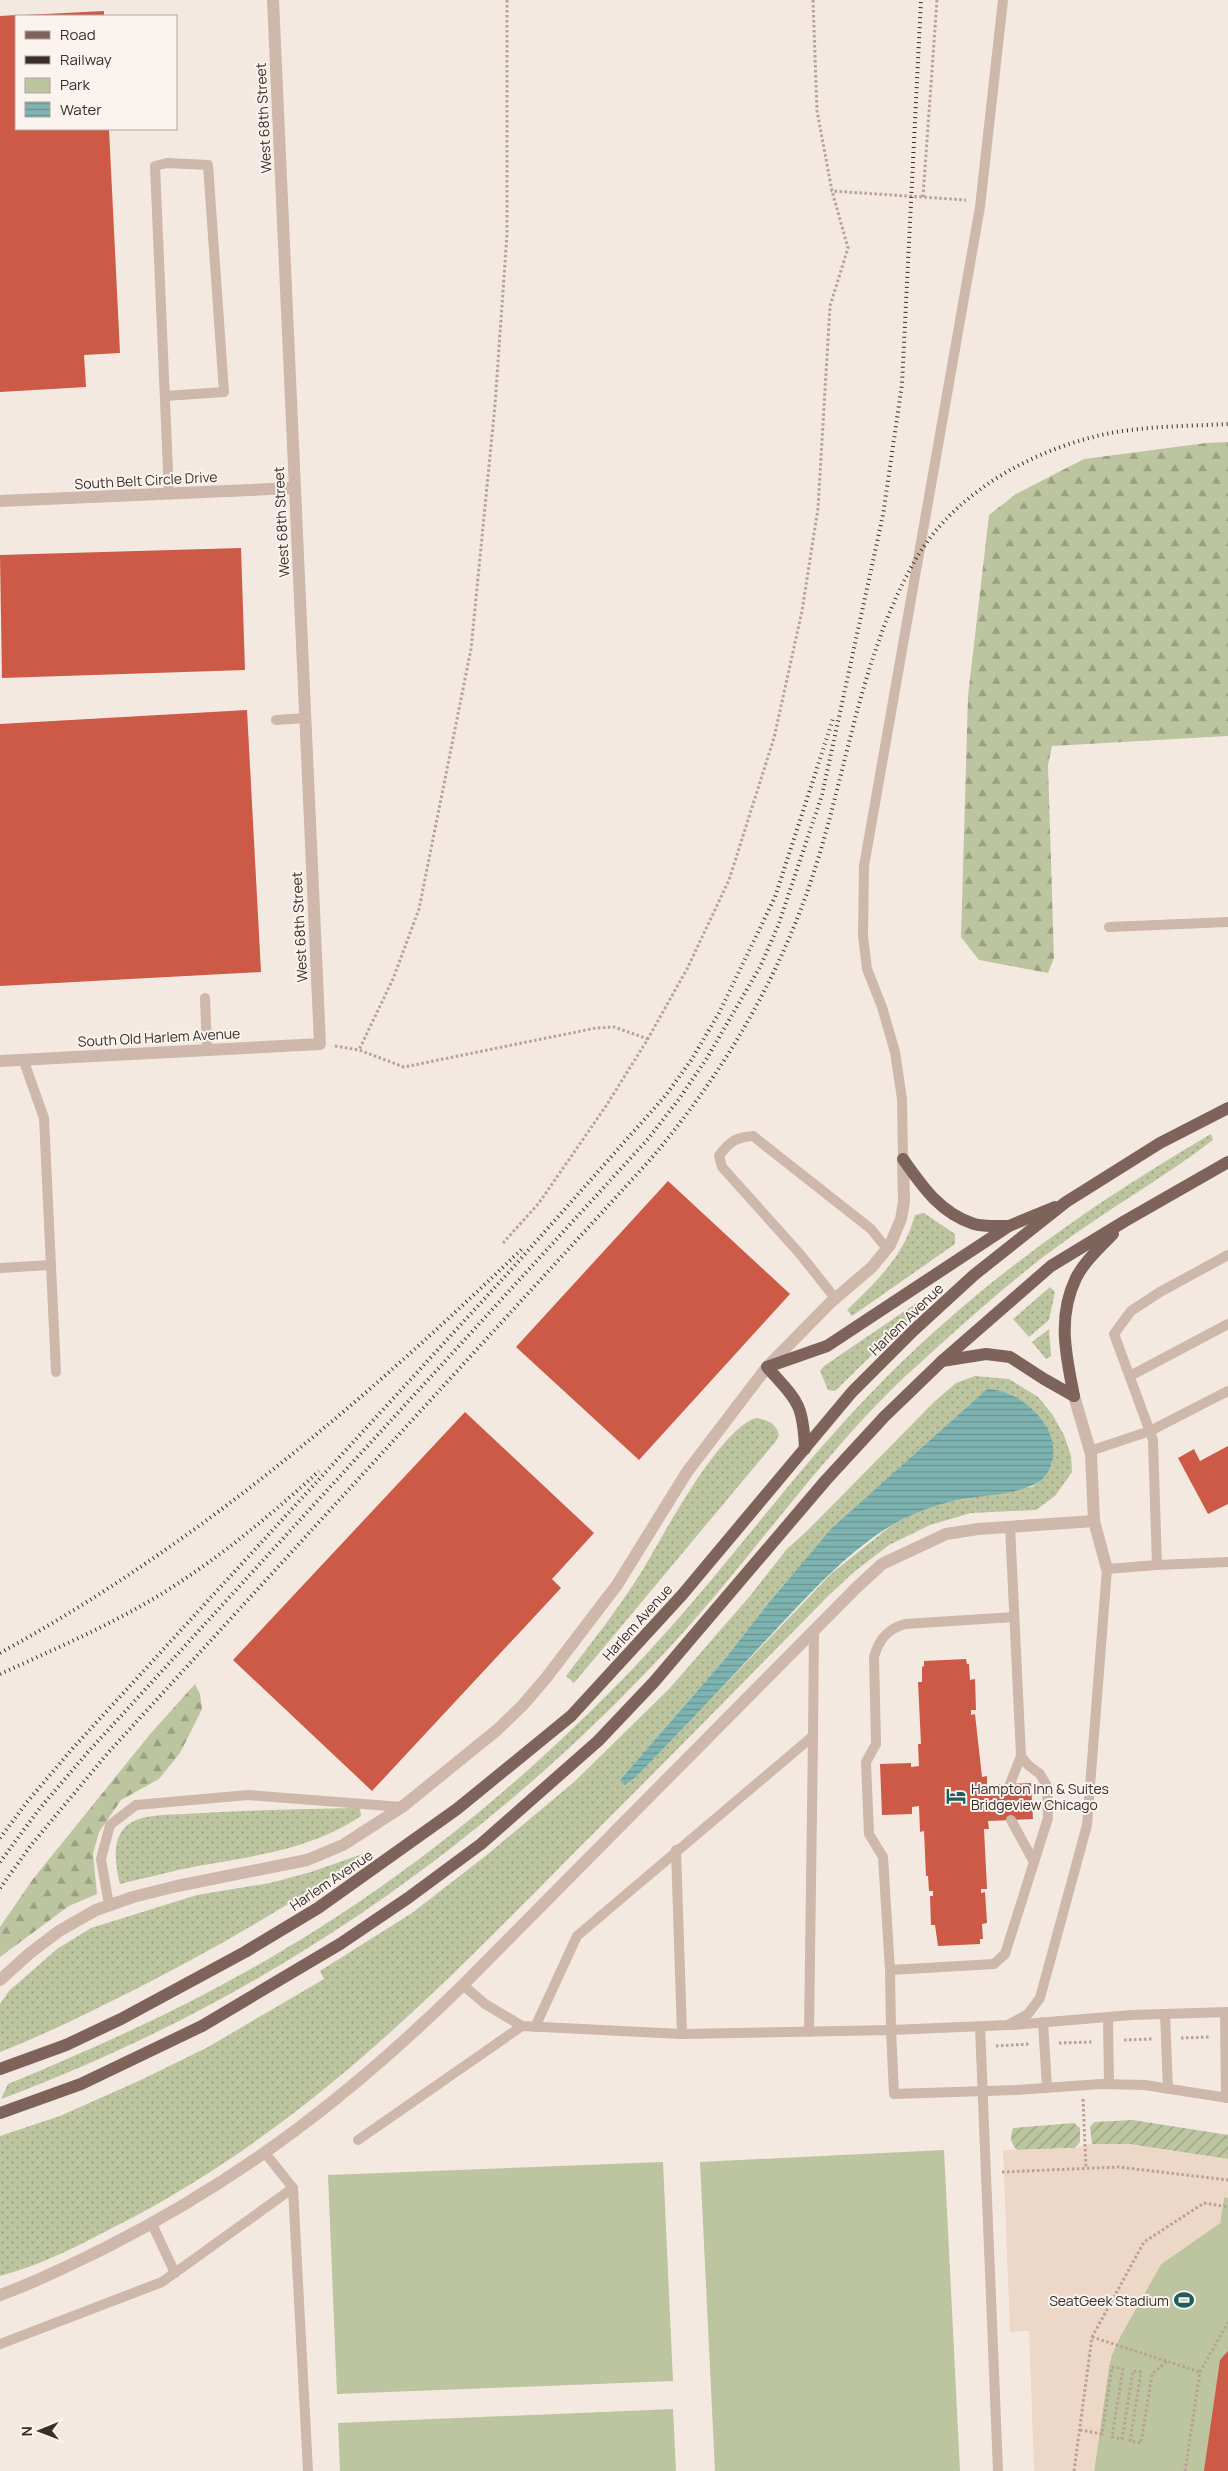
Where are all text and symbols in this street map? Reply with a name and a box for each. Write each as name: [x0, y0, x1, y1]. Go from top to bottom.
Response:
legend: [15, 15, 178, 130]
text: Road: [60, 24, 96, 45]
text: Railway: [60, 49, 112, 70]
street label: West 68th Street: [251, 62, 275, 174]
text: Park: [60, 74, 90, 95]
text: Water: [60, 99, 102, 120]
street label: West 68th Street: [269, 466, 293, 578]
street label: South Belt Circle Drive: [74, 467, 218, 493]
street label: West 68th Street: [287, 871, 311, 983]
street label: South Old Harlem Avenue: [77, 1023, 241, 1051]
street label: Harlem Avenue: [865, 1279, 947, 1359]
street label: Harlem Avenue: [598, 1580, 676, 1664]
place label: Hampton Inn & Suites Bridgeview Chicago: [971, 1779, 1109, 1814]
hotel icon: Hampton Inn & Suites Bridgeview Chicago: [945, 1785, 967, 1807]
street label: Harlem Avenue: [286, 1845, 376, 1915]
sports icon: SeatGeek Stadium: [1173, 2289, 1195, 2311]
place label: SeatGeek Stadium: [1049, 2291, 1169, 2310]
north arrow: [15, 2406, 65, 2456]
text: N: [17, 2426, 36, 2436]

